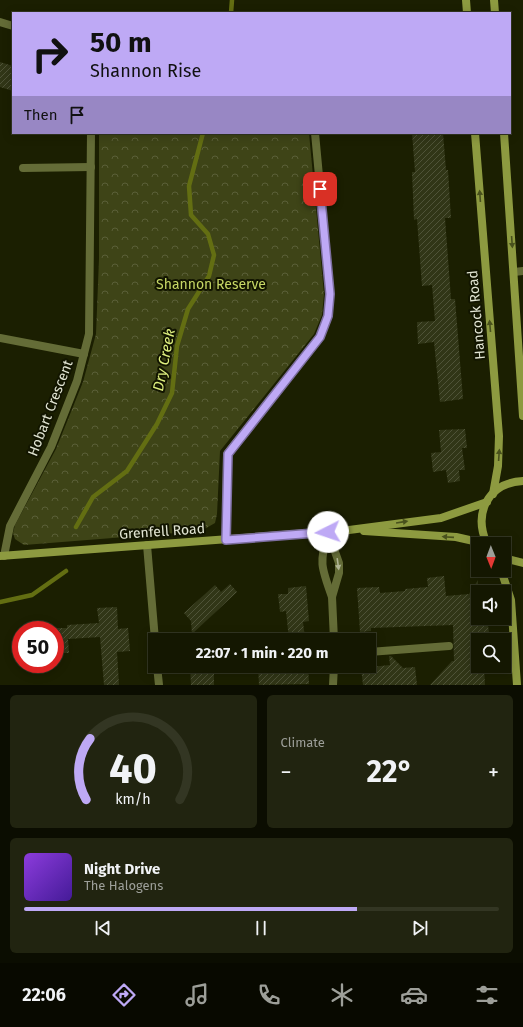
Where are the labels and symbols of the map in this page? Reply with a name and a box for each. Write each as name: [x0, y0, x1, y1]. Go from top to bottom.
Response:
pin: [303, 172, 337, 206]
one-way arrow: [476, 190, 483, 202]
one-way arrow: [508, 236, 515, 248]
street label: Hancock Road: [464, 269, 489, 360]
park label: Shannon Reserve: [156, 276, 266, 293]
one-way arrow: [487, 320, 493, 332]
water label: Dry Creek: [149, 327, 179, 393]
street label: Hobart Crescent: [24, 357, 77, 459]
one-way arrow: [495, 449, 502, 461]
position arrow: [307, 511, 349, 553]
one-way arrow: [396, 519, 408, 525]
street label: Grenfell Road: [119, 520, 206, 543]
one-way arrow: [442, 533, 454, 540]
north arrow: [471, 537, 511, 577]
one-way arrow: [335, 558, 341, 570]
speed limit sign: 50: [12, 621, 64, 673]

